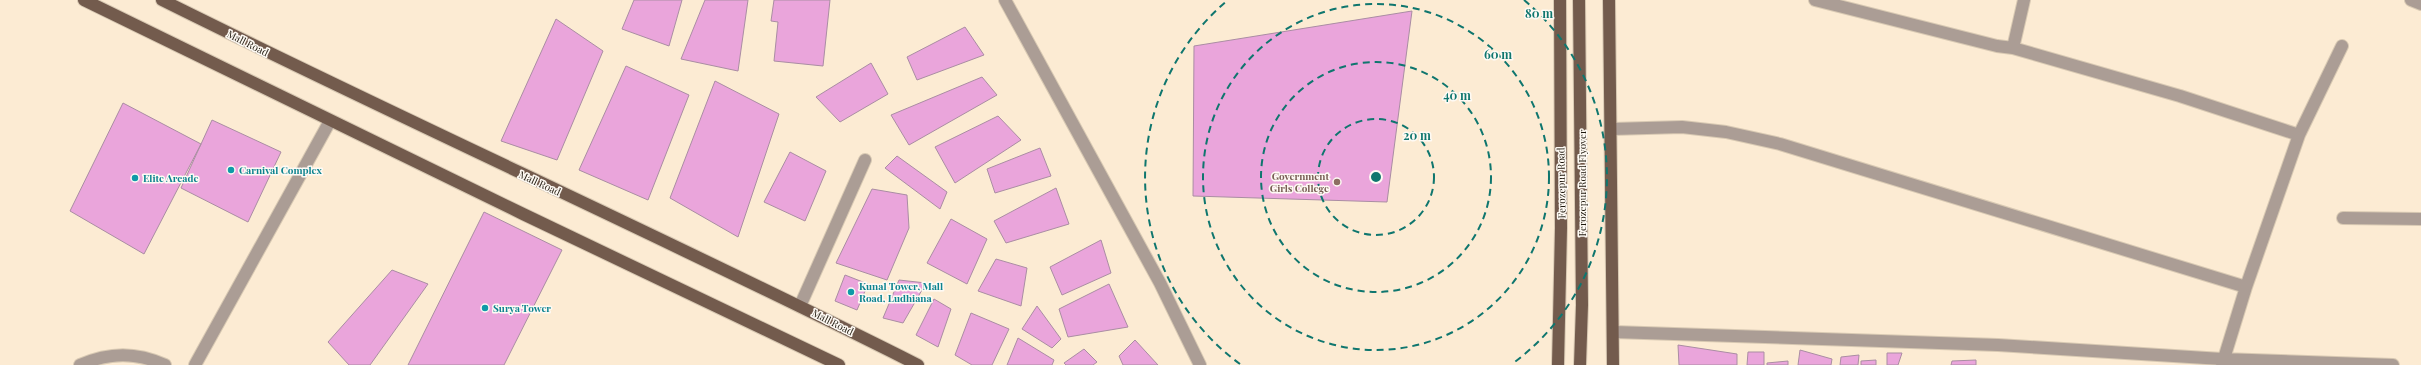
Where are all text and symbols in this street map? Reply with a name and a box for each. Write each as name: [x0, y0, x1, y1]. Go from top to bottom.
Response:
text: 80 m: [1525, 5, 1553, 21]
street label: Mall Road: [225, 27, 271, 59]
text: 60 m: [1484, 46, 1512, 62]
text: 40 m: [1443, 87, 1471, 103]
text: 20 m: [1403, 127, 1431, 143]
street label: Ferozepur Road Flyover: [1575, 129, 1589, 236]
street label: Ferozepur Road: [1553, 147, 1569, 219]
place label: Carnival Complex: [239, 163, 322, 177]
marker: Carnival Complex: [226, 165, 236, 175]
street label: Mall Road: [517, 167, 563, 199]
place label: Government Girls College: [1270, 169, 1329, 195]
centre of rings: [1369, 170, 1383, 184]
place label: Elite Arcade: [143, 171, 198, 185]
marker: Elite Arcade: [130, 173, 140, 183]
marker: Government Girls College: [1332, 177, 1342, 187]
place label: Kunal Tower, Mall Road, Ludhiana: [859, 279, 943, 305]
marker: Kunal Tower, Mall Road, Ludhiana: [846, 287, 856, 297]
place label: Surya Tower: [493, 301, 551, 315]
marker: Surya Tower: [480, 303, 490, 313]
street label: Mall Road: [810, 306, 856, 338]

